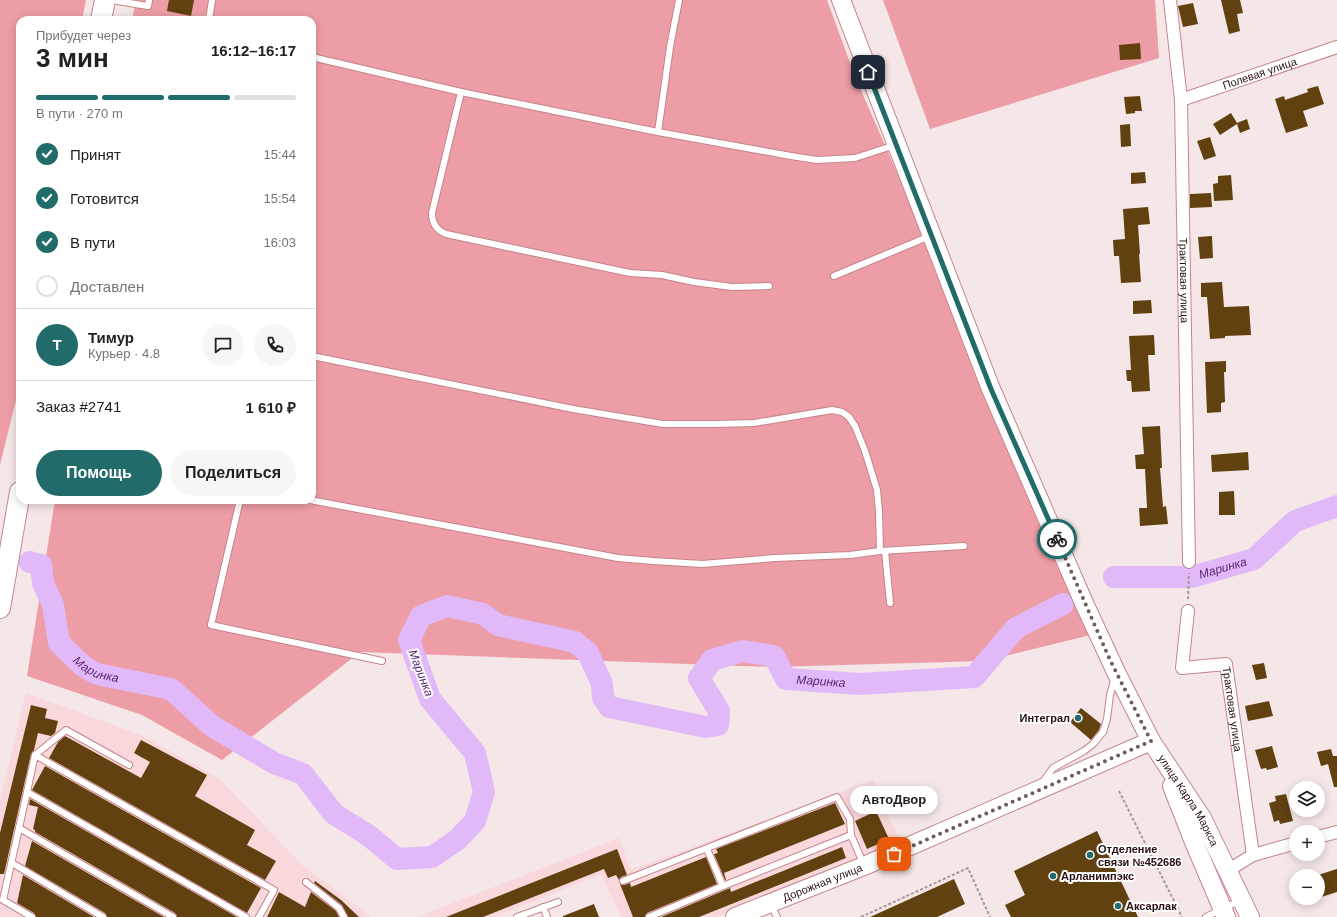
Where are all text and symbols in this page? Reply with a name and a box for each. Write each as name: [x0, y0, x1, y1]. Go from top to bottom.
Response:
text: Прибудет через: [36, 28, 131, 43]
text: 16:12–16:17: [211, 42, 296, 59]
text: 3 мин: [36, 43, 109, 73]
pin: [851, 55, 885, 89]
street label: Полевая улица: [1221, 55, 1299, 91]
icon: home: [857, 61, 879, 83]
text: В пути · 270 m: [36, 106, 123, 121]
icon: check: [36, 143, 58, 165]
text: Принят: [70, 146, 121, 163]
text: 15:44: [263, 147, 296, 162]
icon: check: [36, 187, 58, 209]
text: Готовится: [70, 190, 139, 207]
text: 15:54: [263, 191, 296, 206]
icon: check: [36, 231, 58, 253]
text: В пути: [70, 234, 115, 251]
text: 16:03: [263, 235, 296, 250]
street label: Трактовая улица: [1177, 238, 1191, 324]
text: Доставлен: [70, 278, 144, 295]
button: chat: [202, 324, 244, 366]
button: phone: [254, 324, 296, 366]
text: Тимур: [88, 329, 134, 346]
text: Т: [52, 336, 62, 353]
text: Курьер · 4.8: [88, 346, 160, 361]
text: Заказ #2741: [36, 398, 121, 415]
text: 1 610 ₽: [246, 399, 296, 416]
button: Помощь: [36, 450, 162, 496]
button: Поделиться: [170, 450, 296, 496]
courier: [1037, 519, 1077, 559]
icon: bike: [1046, 528, 1068, 550]
water label: Маринка: [1197, 554, 1249, 582]
water label: Маринка: [406, 648, 436, 699]
water label: Маринка: [70, 653, 120, 685]
street label: Трактовая улица: [1220, 666, 1244, 753]
water label: Маринка: [796, 673, 846, 690]
place label: Интеграл: [1020, 712, 1070, 724]
marker: Интеграл: [1073, 713, 1083, 723]
street label: улица Карла Маркса: [1156, 752, 1221, 849]
map controls: [1289, 781, 1325, 905]
button: layers: [1289, 781, 1325, 817]
callout: АвтоДвор: [850, 786, 938, 814]
text: АвтоДвор: [862, 792, 926, 807]
button: +: [1289, 825, 1325, 861]
pin: [877, 837, 911, 871]
icon: bag: [883, 843, 905, 865]
place label: Отделение связи №452686: [1098, 843, 1181, 868]
marker: Отделение связи №452686: [1085, 850, 1095, 860]
street label: Дорожная улица: [781, 861, 865, 904]
button: −: [1289, 869, 1325, 905]
place label: Арланимпэкс: [1061, 870, 1134, 882]
marker: Арланимпэкс: [1048, 871, 1058, 881]
place label: Аксарлак: [1126, 900, 1177, 912]
marker: Аксарлак: [1113, 901, 1123, 911]

